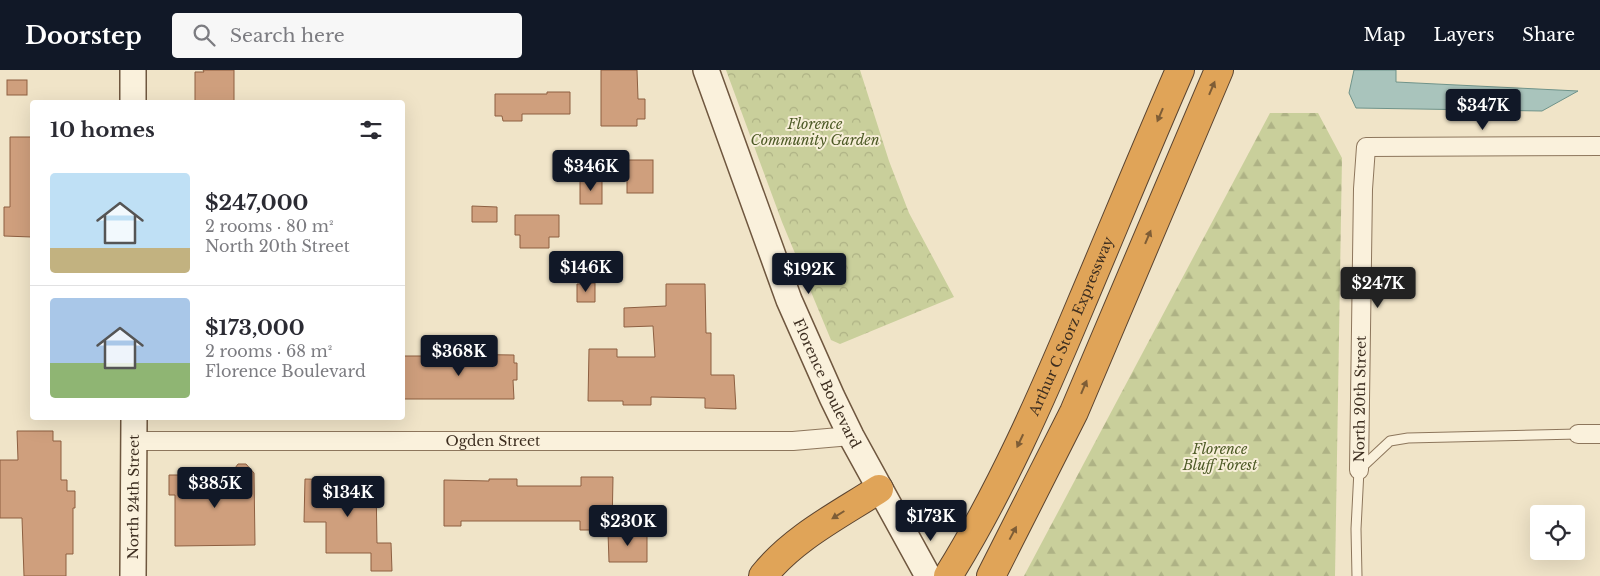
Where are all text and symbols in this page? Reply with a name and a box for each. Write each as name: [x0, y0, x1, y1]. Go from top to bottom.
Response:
search box: [172, 13, 522, 58]
text: Doorstep: [25, 21, 142, 50]
icon: search: [190, 21, 218, 49]
text: Search here: [230, 24, 345, 47]
text: Map: [1364, 24, 1405, 46]
text: Layers: [1433, 24, 1494, 46]
text: Share: [1522, 24, 1575, 46]
one-way arrow: [1208, 81, 1216, 95]
pin: $347K: [1448, 88, 1518, 131]
text: $347K: [1457, 95, 1509, 115]
one-way arrow: [1156, 108, 1164, 122]
park label: Florence Community Garden: [751, 115, 880, 149]
icon: filters: [357, 116, 385, 144]
text: 10 homes: [50, 117, 155, 143]
pin: $346K: [556, 150, 626, 192]
text: $346K: [563, 156, 619, 176]
text: $247,000: [205, 190, 308, 216]
icon: home: [90, 193, 150, 253]
text: 2 rooms · 80 m²: [205, 216, 333, 236]
one-way arrow: [1144, 229, 1152, 244]
street label: Arthur C Storz Expressway: [1024, 234, 1117, 419]
text: North 20th Street: [205, 236, 350, 256]
pin: $146K: [551, 250, 621, 293]
pin: $192K: [774, 252, 844, 295]
text: $146K: [560, 257, 612, 277]
text: $192K: [783, 259, 835, 279]
pin: $247K: [1343, 266, 1413, 309]
text: $247K: [1352, 273, 1404, 293]
text: $173,000: [205, 315, 305, 341]
street label: Florence Boulevard: [789, 316, 865, 452]
icon: home: [90, 318, 150, 378]
pin: $368K: [424, 334, 494, 377]
street label: North 20th Street: [1350, 335, 1370, 463]
text: 2 rooms · 68 m²: [205, 341, 332, 361]
text: $368K: [432, 341, 486, 361]
text: Florence Boulevard: [205, 361, 366, 381]
one-way arrow: [1081, 380, 1089, 394]
street label: Ogden Street: [446, 432, 541, 450]
street label: North 24th Street: [124, 434, 143, 560]
one-way arrow: [1016, 434, 1024, 448]
park label: Florence Bluff Forest: [1182, 440, 1258, 474]
pin: $385K: [180, 466, 250, 509]
text: $385K: [188, 473, 242, 493]
pin: $134K: [313, 476, 383, 518]
text: $134K: [322, 482, 374, 502]
pin: $173K: [896, 500, 966, 542]
pin: $230K: [593, 504, 663, 547]
map controls: [1530, 505, 1585, 560]
button: locate: [1530, 505, 1585, 560]
text: $173K: [907, 506, 955, 526]
one-way arrow: [832, 510, 845, 520]
text: $230K: [600, 511, 656, 531]
one-way arrow: [1009, 526, 1017, 540]

